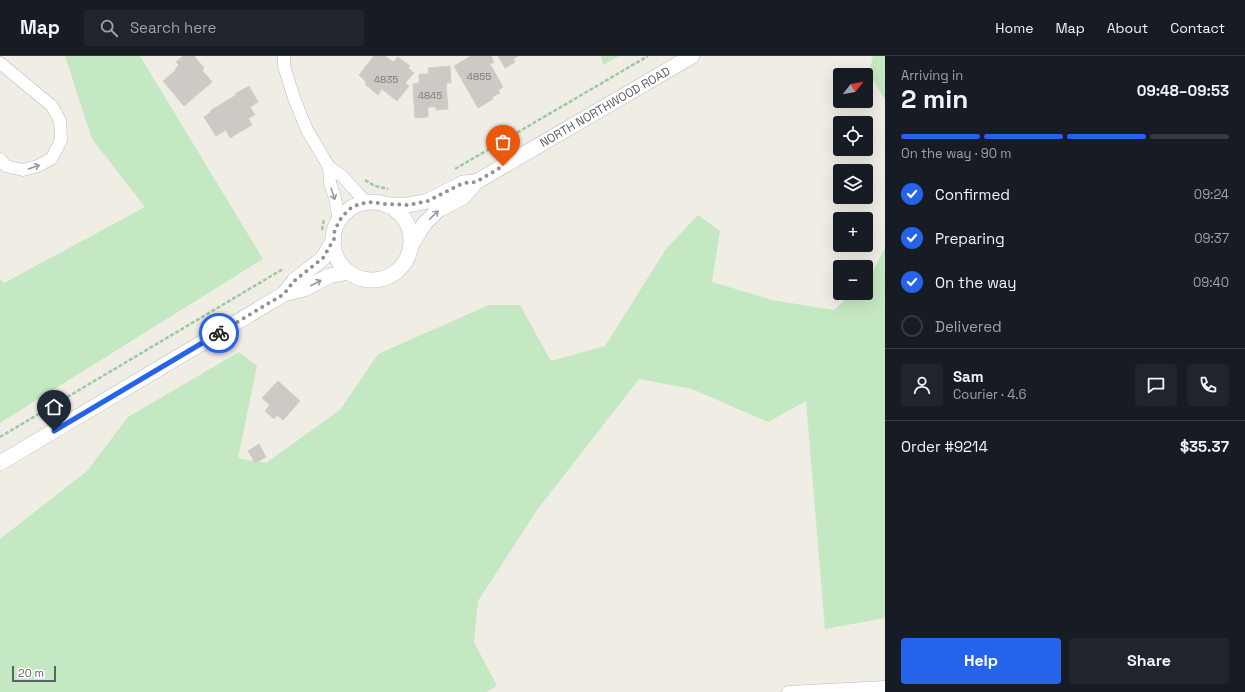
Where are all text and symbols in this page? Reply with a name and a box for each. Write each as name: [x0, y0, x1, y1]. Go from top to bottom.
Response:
search box: [84, 10, 364, 46]
text: Map: [20, 15, 60, 40]
icon: search: [98, 17, 120, 39]
text: Search here: [130, 18, 216, 37]
text: Home: [995, 19, 1033, 37]
text: Map: [1055, 19, 1085, 37]
text: About: [1107, 19, 1148, 37]
text: Contact: [1170, 19, 1225, 37]
street label: NORTH NORTHWOOD ROAD: [537, 63, 673, 151]
text: Arriving in: [901, 67, 963, 84]
north arrow: [833, 68, 873, 108]
map controls: [833, 68, 873, 300]
house number: 4855: [467, 70, 491, 83]
house number: 4835: [374, 73, 398, 86]
text: 09:48–09:53: [1137, 81, 1229, 100]
text: 2 min: [901, 82, 968, 116]
house number: 4845: [418, 89, 442, 102]
button: locate: [833, 116, 873, 156]
pin: [486, 125, 520, 166]
icon: bag: [492, 131, 514, 153]
text: On the way · 90 m: [901, 145, 1012, 162]
one-way arrow: [27, 163, 40, 170]
button: layers: [833, 164, 873, 204]
icon: check: [901, 183, 923, 205]
text: Confirmed: [935, 185, 1010, 204]
text: 09:24: [1194, 186, 1229, 203]
one-way arrow: [330, 188, 338, 200]
one-way arrow: [429, 210, 439, 219]
button: +: [833, 212, 873, 252]
icon: check: [901, 227, 923, 249]
text: Preparing: [935, 229, 1005, 248]
text: 09:37: [1194, 230, 1229, 247]
button: −: [833, 260, 873, 300]
icon: check: [901, 271, 923, 293]
text: On the way: [935, 273, 1016, 292]
text: 09:40: [1193, 274, 1229, 291]
one-way arrow: [310, 279, 322, 286]
courier: [199, 313, 239, 353]
text: Delivered: [935, 317, 1002, 336]
icon: bike: [208, 322, 230, 344]
button: person: [901, 364, 943, 406]
button: chat: [1135, 364, 1177, 406]
button: phone: [1187, 364, 1229, 406]
text: Sam: [953, 367, 984, 386]
text: Courier · 4.6: [953, 386, 1026, 403]
pin: [37, 390, 71, 431]
icon: home: [43, 396, 65, 418]
text: Order #9214: [901, 437, 988, 456]
text: $35.37: [1180, 437, 1229, 456]
button: Help: [901, 638, 1061, 684]
button: Share: [1069, 638, 1229, 684]
scale bar: [12, 664, 56, 683]
text: 20 m: [18, 666, 44, 680]

